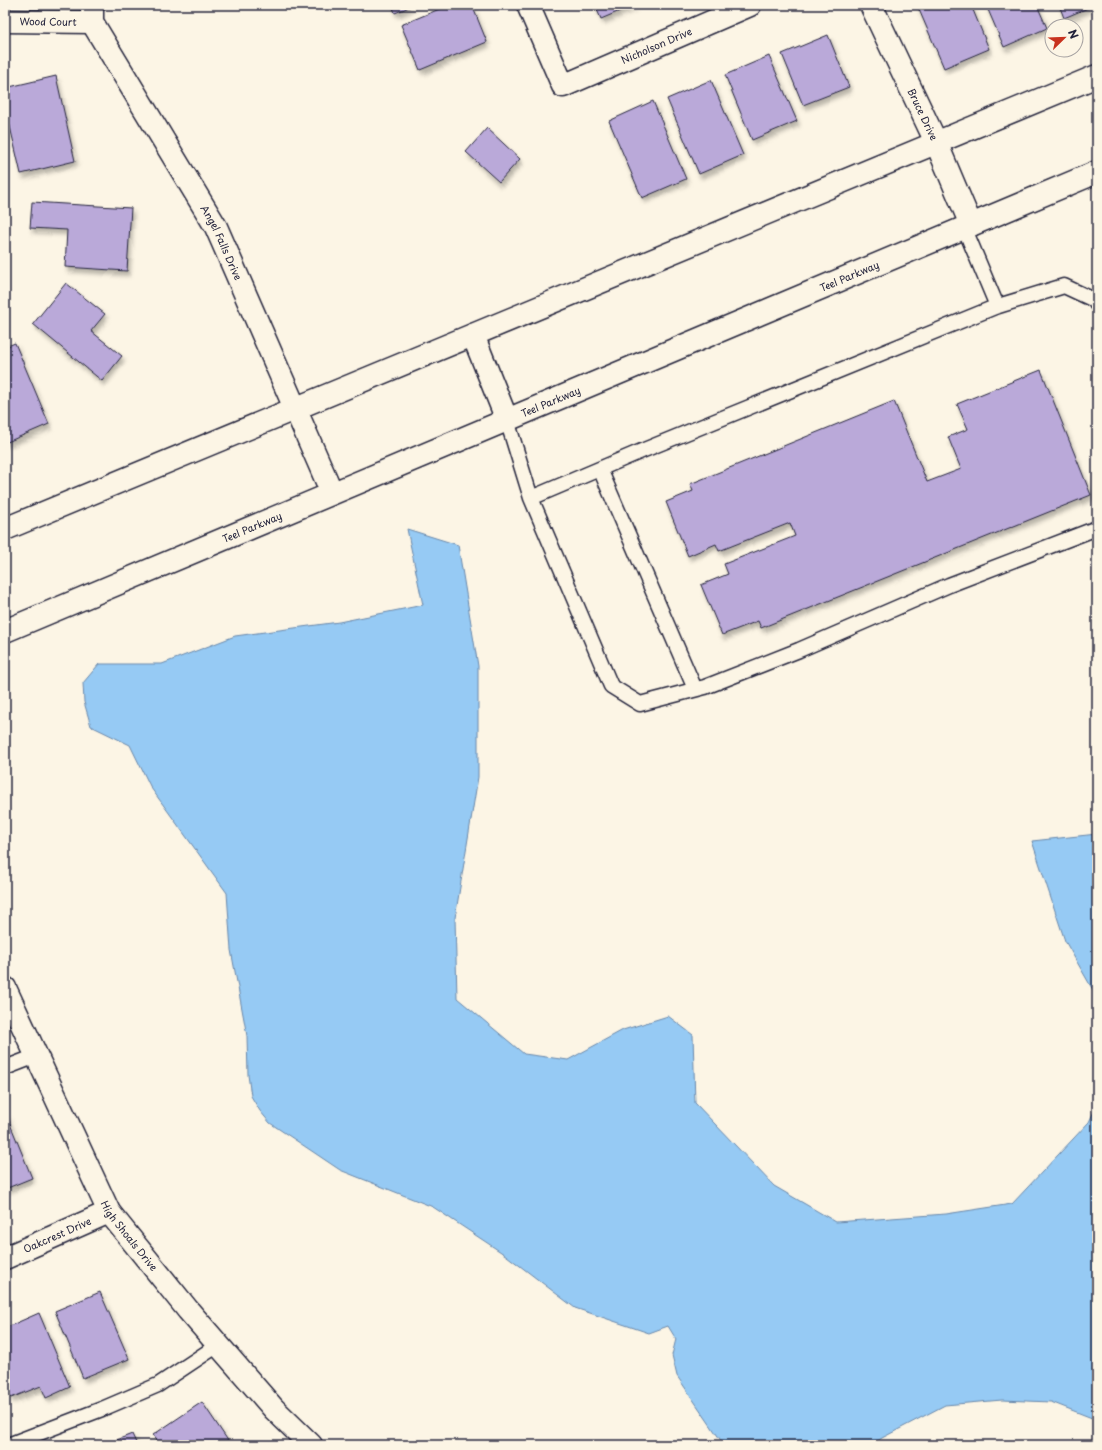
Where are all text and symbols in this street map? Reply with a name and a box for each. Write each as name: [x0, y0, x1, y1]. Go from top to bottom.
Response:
street label: Wood Court: [19, 13, 77, 29]
north arrow: [1044, 18, 1084, 58]
street label: Nicholson Drive: [618, 23, 694, 67]
text: N: [1064, 27, 1083, 41]
street label: Bruce Drive: [905, 86, 942, 143]
street label: Angel Falls Drive: [197, 202, 246, 282]
street label: Teel Parkway: [817, 256, 882, 295]
street label: Teel Parkway: [519, 382, 583, 420]
street label: Teel Parkway: [220, 508, 284, 546]
street label: High Shoals Drive: [98, 1198, 162, 1274]
street label: Oakcrest Drive: [21, 1213, 93, 1256]

